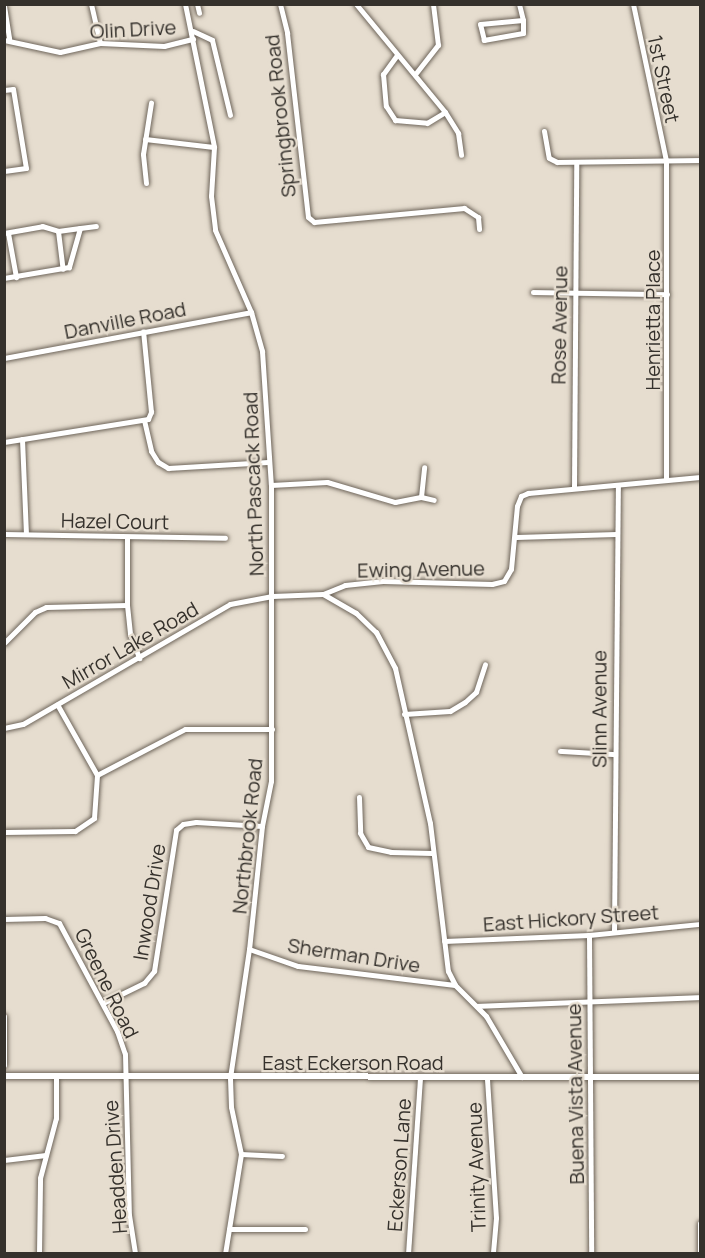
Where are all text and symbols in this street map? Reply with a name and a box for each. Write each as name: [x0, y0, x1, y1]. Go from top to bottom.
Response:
street label: Olin Drive: [89, 15, 177, 43]
street label: Springbrook Road: [260, 33, 300, 199]
street label: 1st Street: [643, 33, 685, 125]
street label: Henrietta Place: [640, 250, 664, 390]
street label: Rose Avenue: [546, 265, 572, 385]
street label: Danville Road: [62, 296, 188, 344]
street label: North Pascack Road: [238, 391, 268, 577]
street label: Hazel Court: [61, 508, 169, 534]
street label: Ewing Avenue: [357, 556, 485, 582]
street label: Mirror Lake Road: [58, 596, 202, 694]
street label: Slinn Avenue: [587, 650, 611, 768]
street label: Northbrook Road: [227, 757, 267, 915]
street label: Inwood Drive: [128, 842, 170, 962]
street label: East Hickory Street: [482, 900, 660, 936]
street label: Greene Road: [70, 924, 144, 1042]
street label: Sherman Drive: [286, 933, 422, 977]
street label: Buena Vista Avenue: [561, 1003, 589, 1185]
street label: East Eckerson Road: [262, 1050, 444, 1074]
street label: Eckerson Lane: [382, 1097, 416, 1233]
street label: Headden Drive: [98, 1099, 132, 1235]
street label: Trinity Avenue: [462, 1102, 490, 1232]

